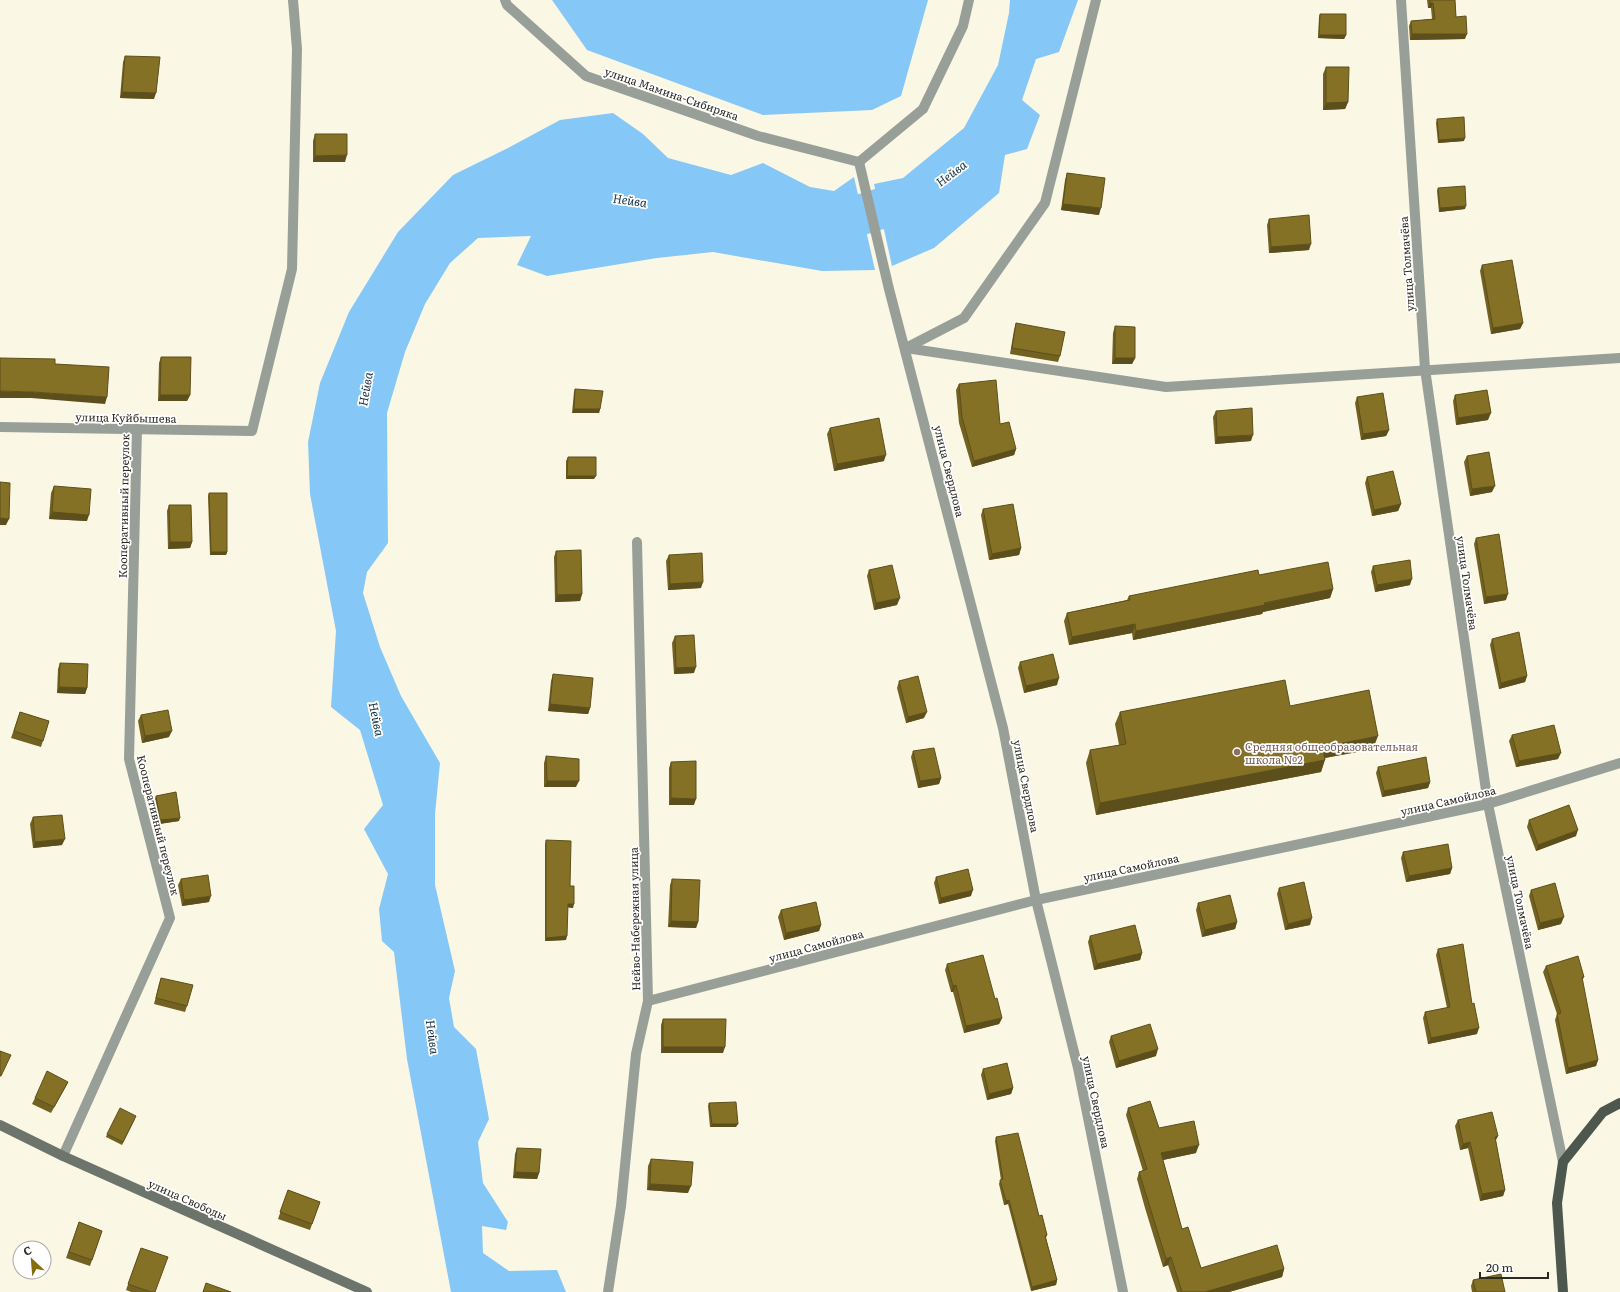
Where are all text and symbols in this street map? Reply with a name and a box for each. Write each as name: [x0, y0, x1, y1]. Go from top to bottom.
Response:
street label: улица Мамина-Сибиряка: [603, 63, 741, 124]
water label: Нейва: [932, 155, 970, 191]
water label: Нейва: [612, 189, 648, 211]
street label: улица Толмачёва: [1395, 216, 1417, 312]
water label: Нейва: [353, 370, 377, 408]
street label: улица Куйбышева: [75, 408, 177, 426]
street label: улица Свердлова: [931, 423, 969, 519]
street label: Кооперативный переулок: [114, 433, 132, 578]
street label: улица Толмачёва: [1453, 535, 1483, 631]
water label: Нейва: [365, 700, 389, 738]
street label: улица Свердлова: [1010, 738, 1044, 834]
place label: Средняя общеобразовательная школа №2: [1245, 738, 1419, 767]
marker: Средняя общеобразовательная школа №2: [1232, 747, 1242, 757]
street label: Кооперативный переулок: [134, 753, 184, 897]
street label: улица Самойлова: [1399, 781, 1497, 819]
street label: Нейво-Набережная улица: [625, 847, 643, 991]
street label: улица Самойлова: [1082, 849, 1180, 885]
street label: улица Толмачёва: [1503, 854, 1539, 950]
street label: улица Самойлова: [767, 925, 865, 965]
water label: Нейва: [422, 1019, 444, 1055]
street label: улица Свердлова: [1079, 1054, 1115, 1150]
street label: улица Свободы: [146, 1175, 230, 1223]
north arrow: [12, 1240, 52, 1280]
text: С: [20, 1241, 34, 1259]
scale bar: [1480, 1254, 1548, 1280]
text: 20 m: [1486, 1258, 1513, 1276]

